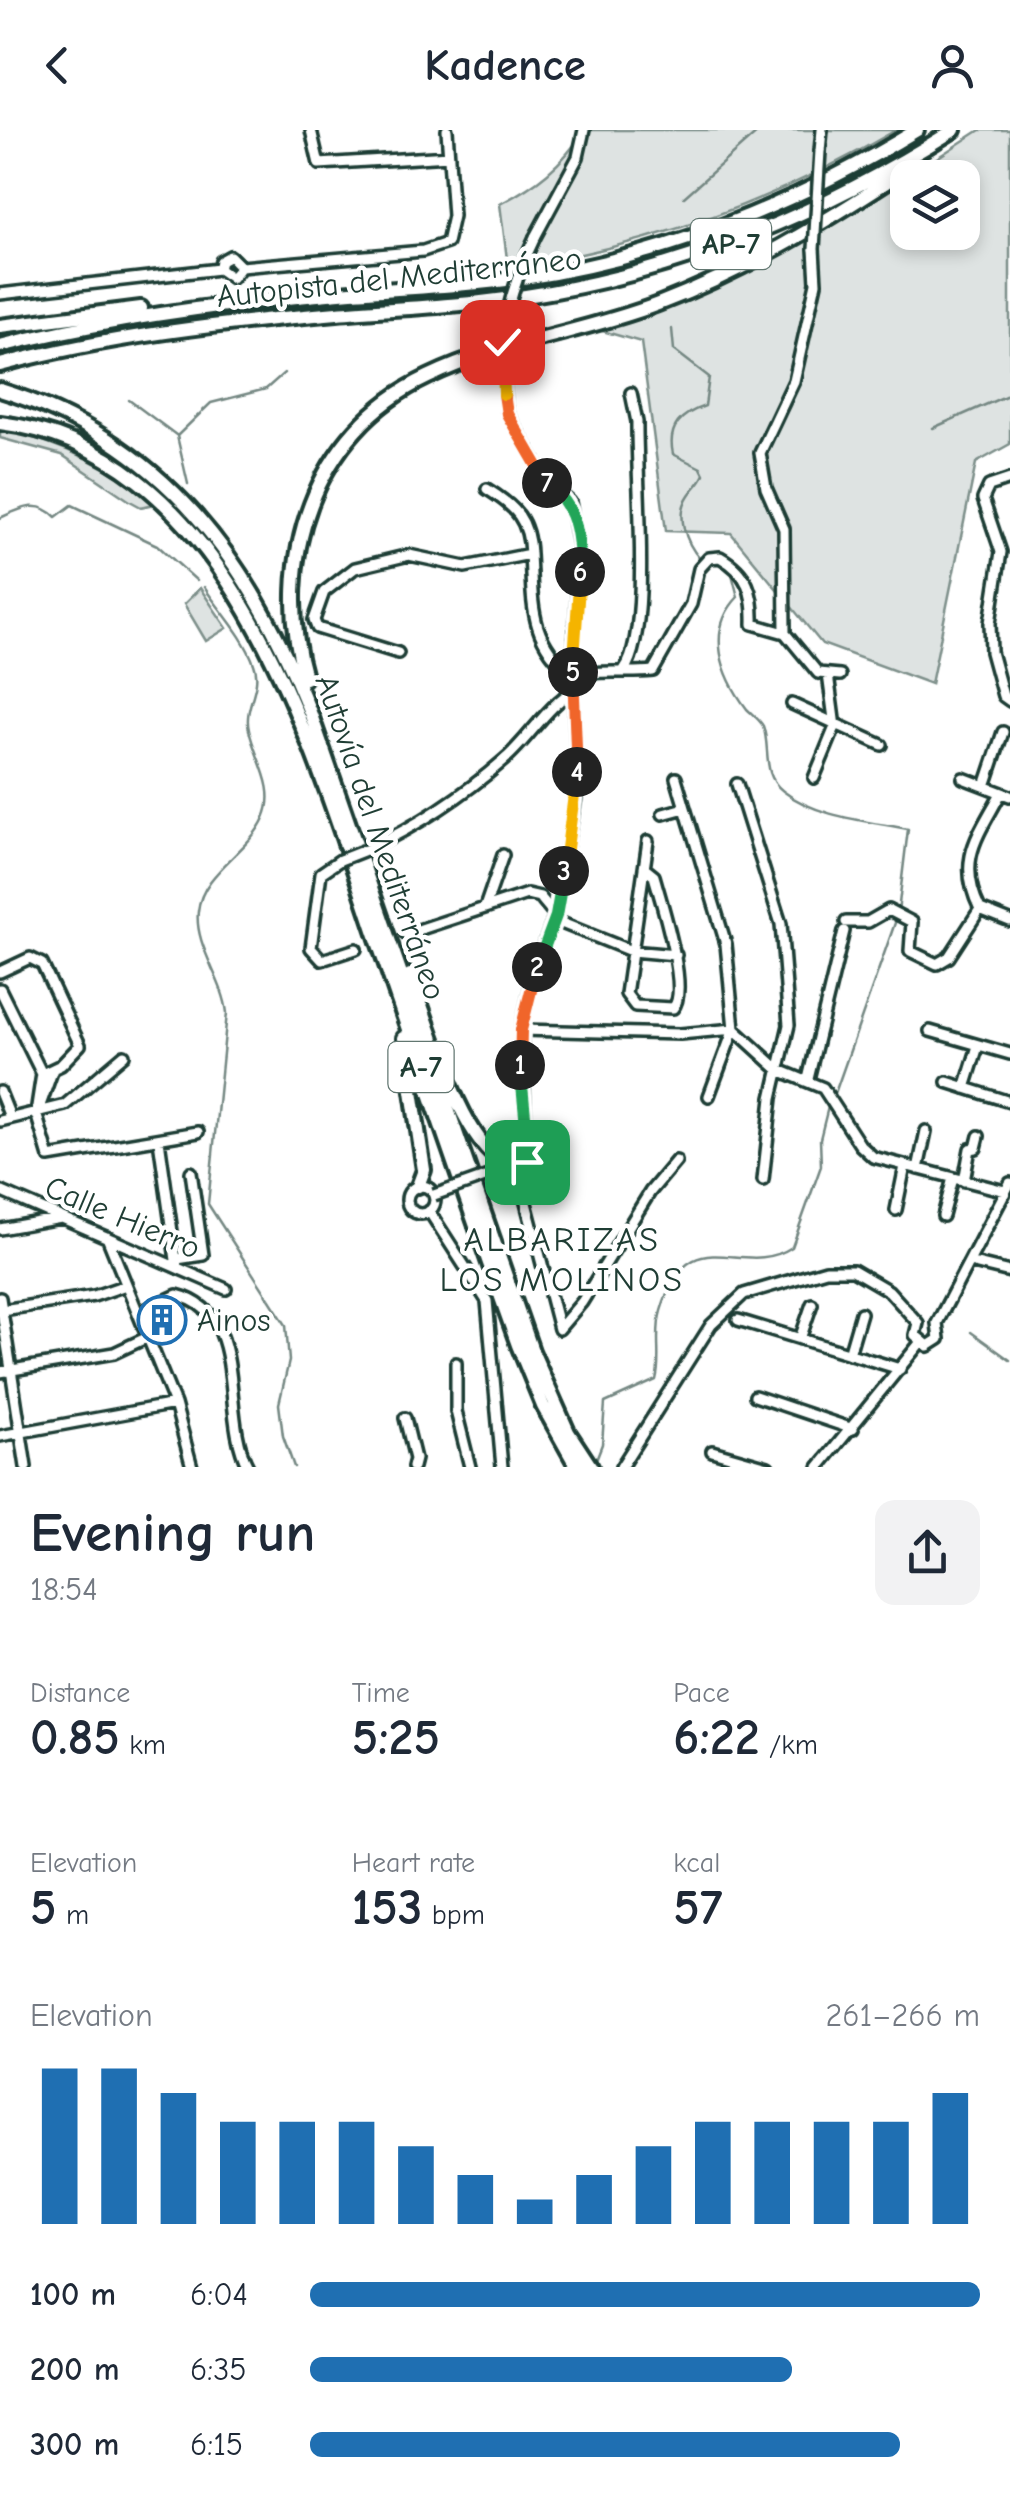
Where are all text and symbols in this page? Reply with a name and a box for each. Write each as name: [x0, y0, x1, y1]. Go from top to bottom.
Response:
icon: back: [30, 38, 85, 93]
icon: person: [925, 38, 980, 93]
text: Kadence: [424, 39, 586, 91]
map controls: [890, 160, 980, 250]
button: layers: [890, 160, 980, 250]
road number: AP-7: [691, 219, 771, 269]
street label: Autopista del Mediterráneo: [215, 240, 583, 315]
pin: [460, 300, 545, 385]
icon: check: [475, 315, 530, 370]
pin: 7: [522, 458, 572, 508]
text: 7: [541, 467, 553, 499]
pin: 6: [555, 547, 605, 597]
text: 6: [573, 556, 587, 588]
pin: 5: [548, 647, 598, 697]
text: 5: [566, 656, 580, 688]
street label: Autovía del Mediterráneo: [307, 670, 454, 1005]
pin: 4: [552, 747, 602, 797]
text: 4: [570, 756, 584, 788]
pin: 3: [539, 846, 589, 896]
text: 3: [557, 855, 571, 887]
pin: 2: [512, 942, 562, 992]
text: 2: [530, 951, 544, 983]
pin: 1: [495, 1040, 545, 1090]
road number: A-7: [388, 1042, 454, 1092]
text: 1: [514, 1049, 526, 1081]
pin: [485, 1120, 570, 1205]
icon: arrive: [500, 1135, 555, 1190]
street label: Calle Hierro: [40, 1168, 206, 1267]
district label: ALBARIZAS LOS MOLINOS: [439, 1219, 685, 1300]
building icon: Ainos: [136, 1294, 188, 1346]
place label: Ainos: [197, 1302, 271, 1339]
button: share: [875, 1500, 980, 1605]
text: Evening run: [30, 1501, 315, 1565]
text: 18:54: [30, 1571, 98, 1608]
text: Distance: [30, 1677, 130, 1709]
text: Time: [352, 1677, 410, 1709]
text: Pace: [673, 1677, 730, 1709]
text: 0.85: [30, 1709, 120, 1767]
text: 5:25: [352, 1709, 440, 1767]
text: 6:22: [673, 1709, 760, 1767]
text: km: [120, 1729, 166, 1761]
text: /km: [760, 1729, 818, 1761]
text: Elevation: [30, 1847, 137, 1879]
text: Heart rate: [352, 1847, 475, 1879]
text: kcal: [673, 1847, 720, 1879]
text: 5: [30, 1879, 57, 1937]
text: 153: [352, 1879, 423, 1937]
text: 57: [673, 1879, 722, 1937]
text: m: [57, 1899, 89, 1931]
text: bpm: [423, 1899, 485, 1931]
text: Elevation: [30, 1997, 153, 2034]
text: 261–266 m: [825, 1997, 980, 2034]
text: 100 m: [30, 2276, 116, 2313]
text: 6:04: [190, 2276, 248, 2313]
text: 200 m: [30, 2351, 119, 2388]
text: 6:35: [190, 2351, 247, 2388]
text: 300 m: [30, 2426, 119, 2463]
text: 6:15: [190, 2426, 243, 2463]

